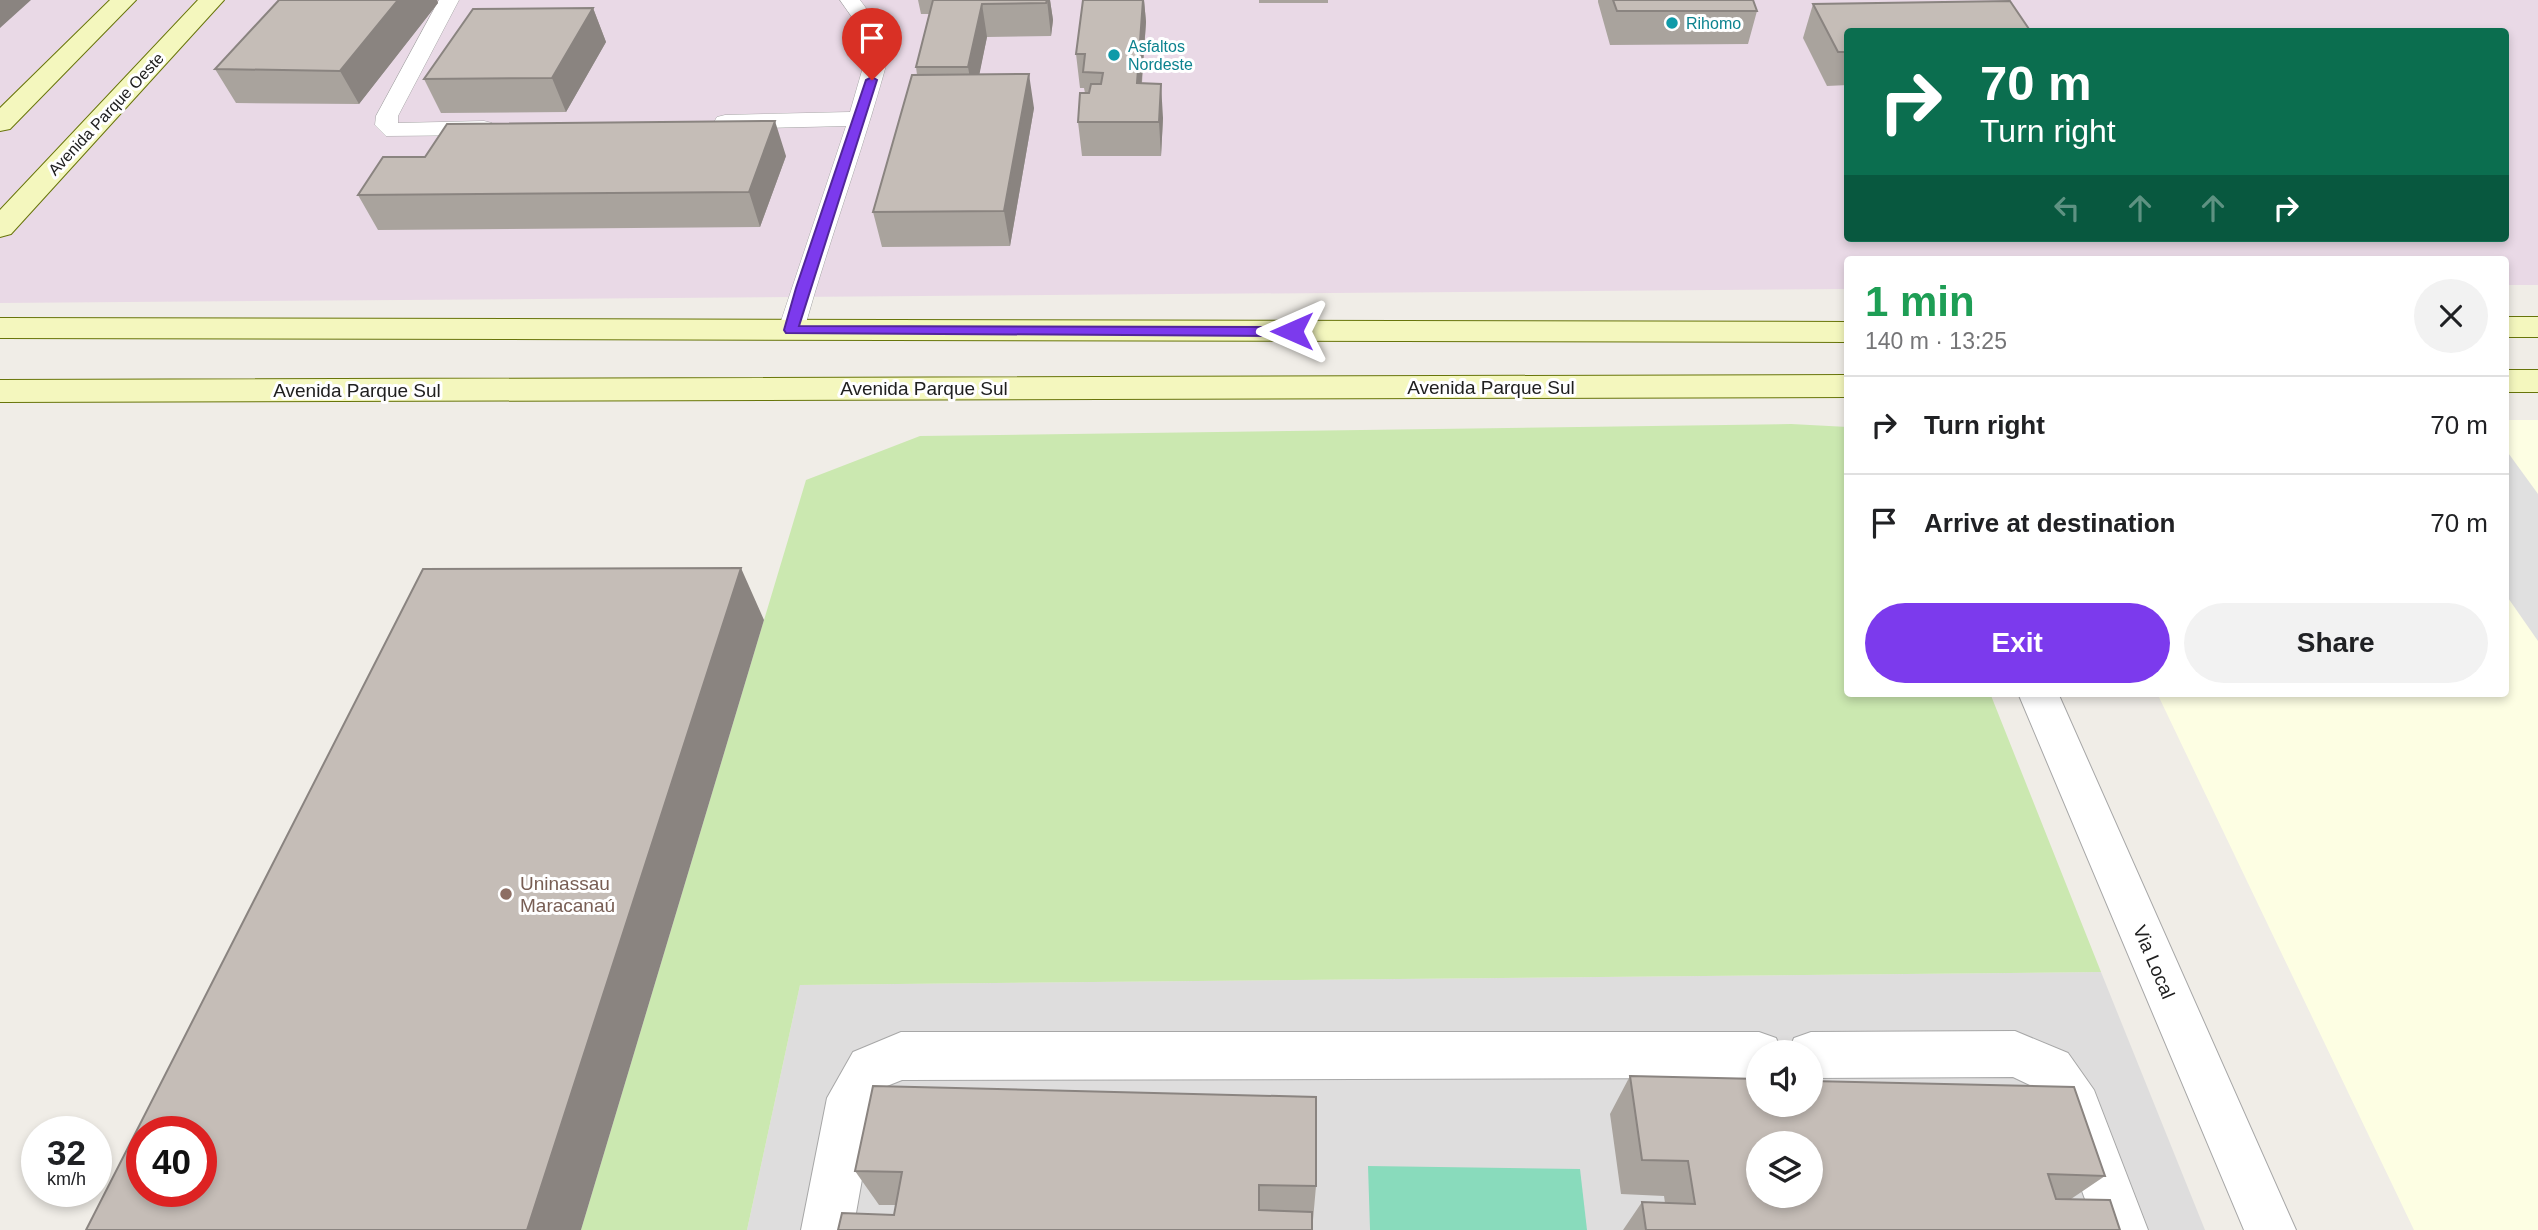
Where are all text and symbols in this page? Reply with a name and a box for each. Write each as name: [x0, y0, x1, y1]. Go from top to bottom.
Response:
pin: [842, 8, 902, 80]
marker: Rihomo: [1664, 15, 1680, 31]
place label: Rihomo: [1686, 15, 1741, 32]
icon: arrive: [853, 19, 891, 57]
place label: Asfaltos Nordeste: [1128, 38, 1193, 73]
marker: Asfaltos Nordeste: [1106, 47, 1122, 63]
street label: Avenida Parque Oeste: [45, 49, 167, 179]
icon: right: [1865, 56, 1956, 147]
text: 70 m: [1980, 56, 2092, 110]
text: Turn right: [1980, 113, 2116, 149]
icon: left: [2048, 189, 2086, 227]
icon: ahead: [2121, 189, 2159, 227]
icon: ahead: [2194, 189, 2232, 227]
icon: right: [2267, 189, 2305, 227]
text: 1 min: [1865, 278, 1975, 325]
button: close: [2414, 279, 2488, 353]
position arrow: [1255, 294, 1329, 368]
text: 140 m · 13:25: [1865, 328, 2007, 354]
street label: Avenida Parque Sul: [1407, 377, 1575, 398]
street label: Avenida Parque Sul: [840, 378, 1008, 399]
street label: Avenida Parque Sul: [273, 380, 441, 401]
icon: right: [1865, 406, 1903, 444]
text: Turn right: [1924, 410, 2045, 440]
text: 70 m: [2430, 410, 2488, 440]
icon: arrive: [1865, 504, 1903, 542]
text: Arrive at destination: [1924, 508, 2175, 538]
text: 70 m: [2430, 508, 2488, 538]
button: Exit: [1865, 603, 2170, 683]
button: Share: [2184, 603, 2488, 683]
place label: Uninassau Maracanaú: [520, 873, 615, 916]
marker: Uninassau Maracanaú: [498, 886, 514, 902]
street label: Via Local: [2129, 922, 2179, 1002]
map controls: [1746, 1040, 1823, 1208]
button: sound: [1746, 1040, 1823, 1117]
speed limit sign: 40: [126, 1116, 217, 1207]
button: layers: [1746, 1131, 1823, 1208]
text: 32: [47, 1133, 86, 1172]
text: km/h: [47, 1169, 86, 1189]

